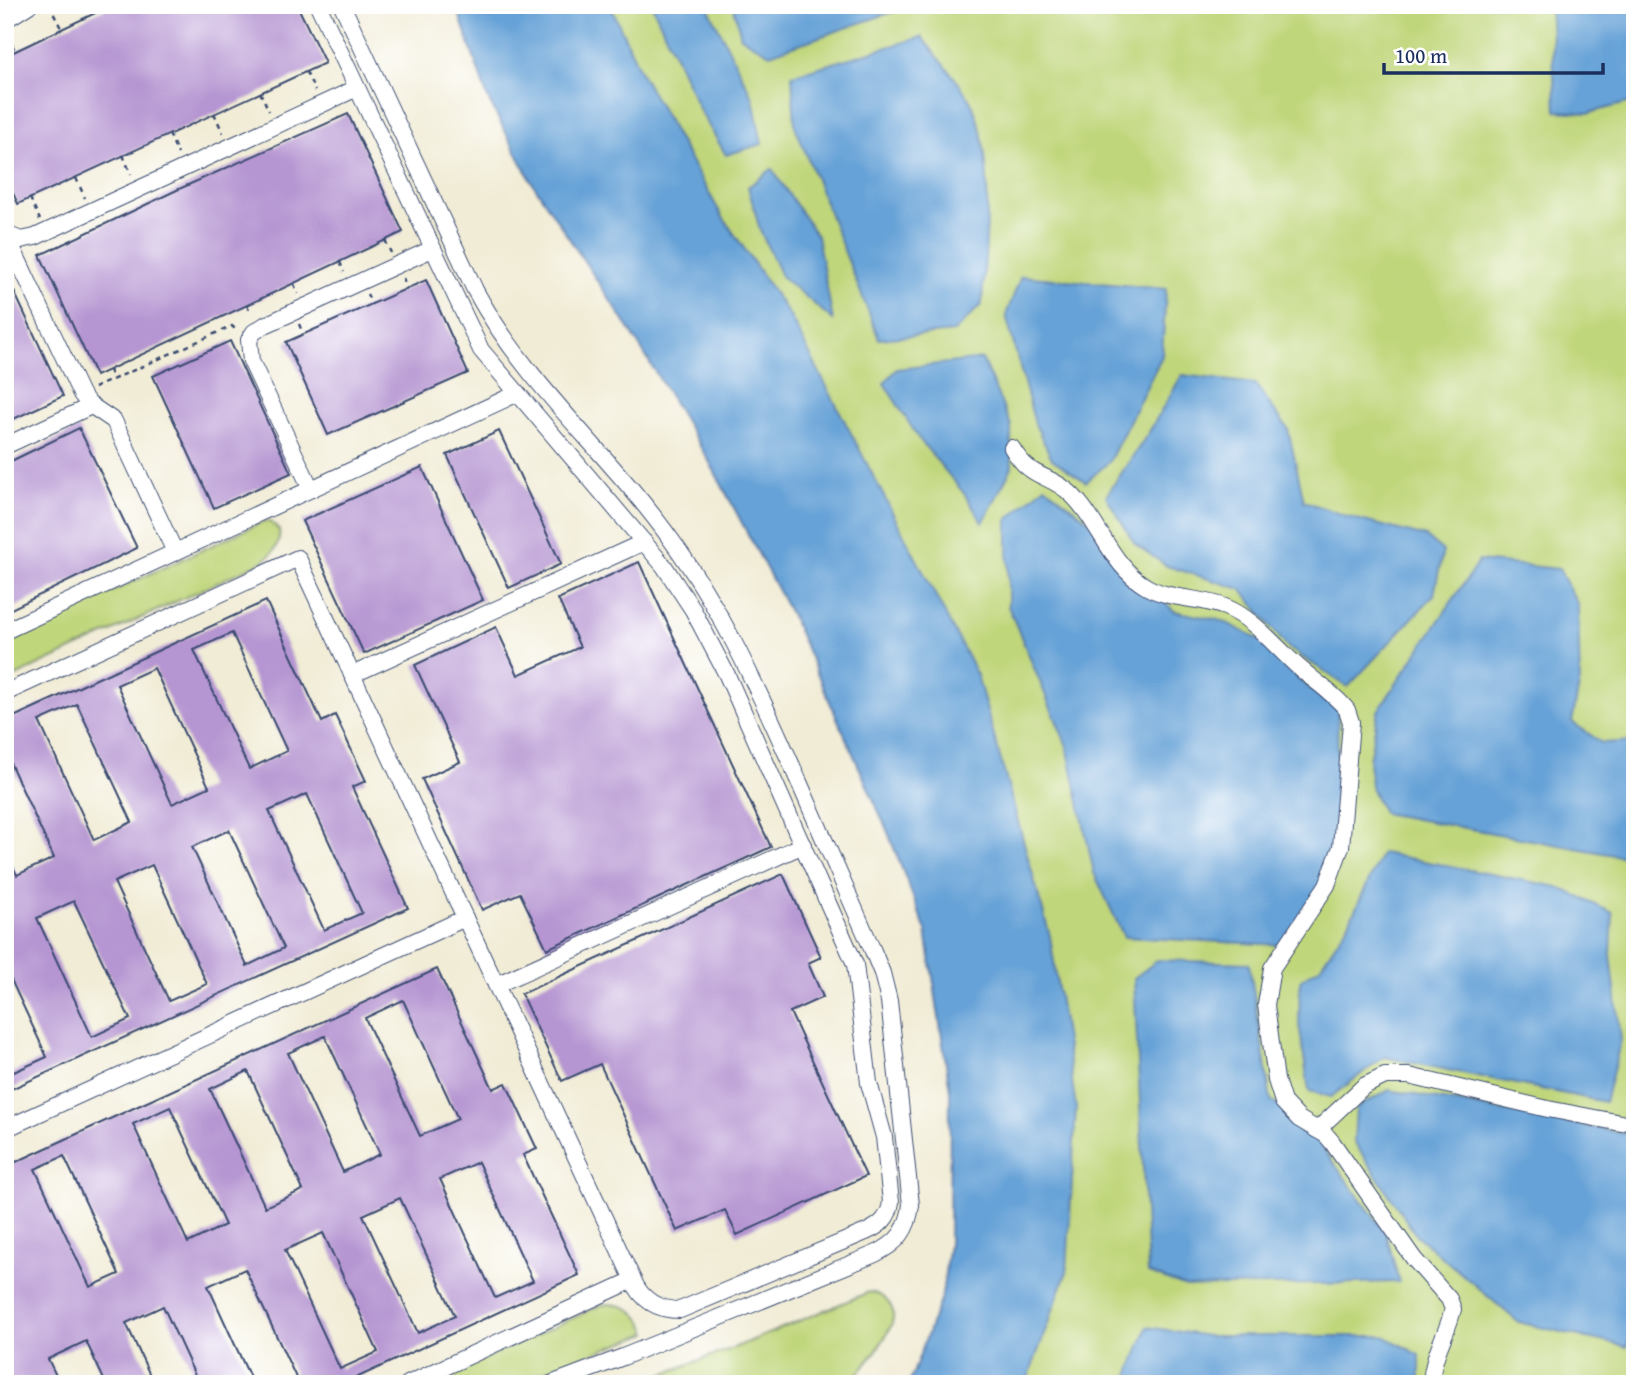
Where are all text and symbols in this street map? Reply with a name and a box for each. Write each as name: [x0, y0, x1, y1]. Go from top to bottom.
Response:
scale bar: [1384, 32, 1603, 76]
text: 100 m: [1395, 40, 1447, 71]

